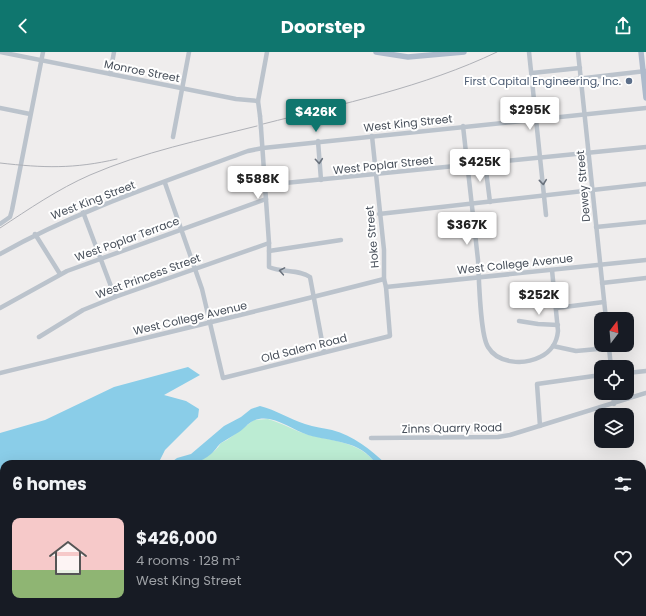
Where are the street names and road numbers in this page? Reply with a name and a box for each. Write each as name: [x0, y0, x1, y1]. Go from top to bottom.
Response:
street label: Monroe Street: [103, 56, 181, 86]
street label: West King Street: [363, 110, 453, 136]
street label: Dewey Street: [572, 150, 594, 222]
street label: West Poplar Street: [332, 152, 434, 178]
street label: West King Street: [49, 177, 137, 223]
street label: Hoke Street: [361, 205, 383, 269]
street label: West Poplar Terrace: [72, 213, 182, 265]
street label: West Princess Street: [93, 250, 203, 302]
street label: West College Avenue: [456, 250, 574, 278]
street label: West College Avenue: [131, 297, 249, 339]
street label: Old Salem Road: [259, 330, 349, 366]
street label: Zinns Quarry Road: [402, 419, 502, 437]

